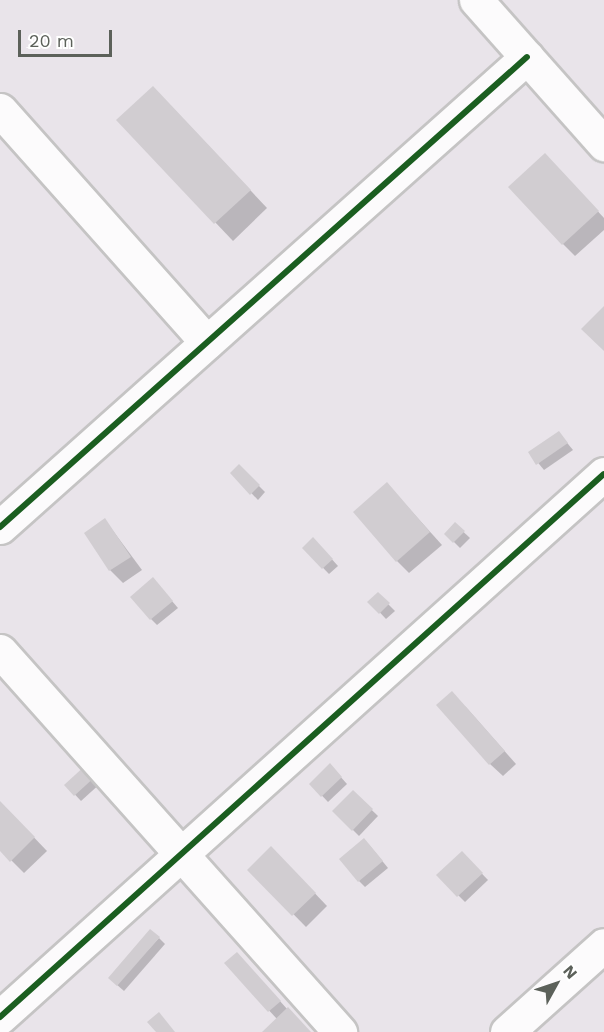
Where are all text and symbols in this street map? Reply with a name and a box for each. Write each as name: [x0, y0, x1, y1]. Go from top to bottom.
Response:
scale bar: [21, 18, 116, 56]
text: 20 m: [29, 30, 74, 51]
north arrow: [526, 954, 586, 1014]
text: N: [559, 961, 581, 983]

